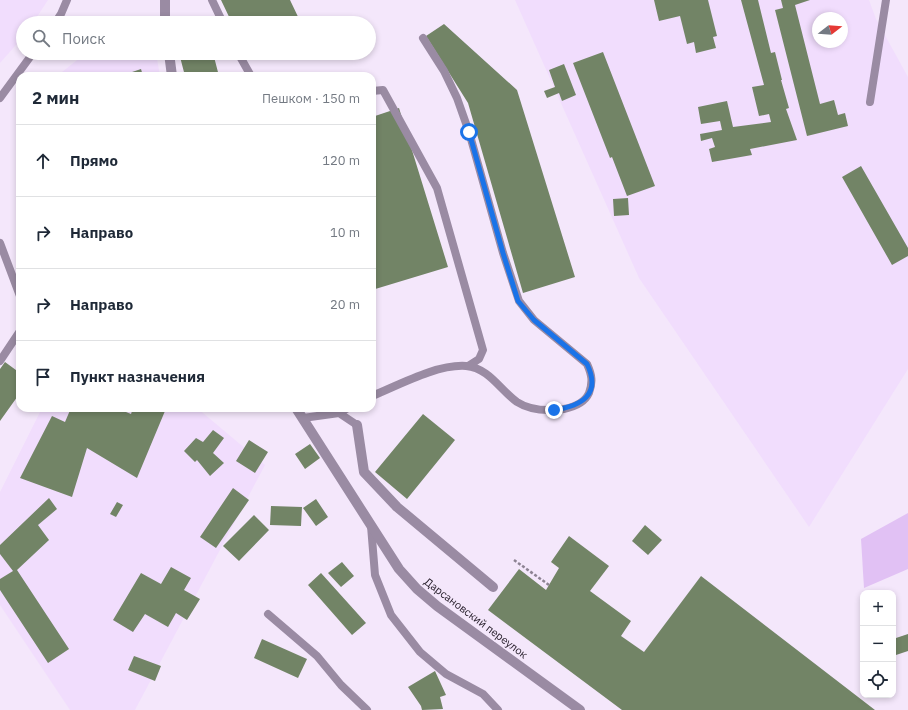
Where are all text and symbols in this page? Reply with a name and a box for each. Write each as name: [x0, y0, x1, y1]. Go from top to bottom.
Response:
north arrow: [812, 12, 848, 48]
search box: [16, 16, 376, 60]
icon: search: [30, 27, 52, 49]
text: Поиск: [62, 29, 105, 48]
text: 2 мин: [32, 87, 79, 109]
text: Пешком · 150 m: [262, 90, 360, 107]
route start: [460, 123, 478, 141]
icon: ahead: [32, 150, 54, 172]
text: Прямо: [70, 151, 118, 170]
text: 120 m: [322, 152, 360, 169]
icon: right: [32, 222, 54, 244]
text: Направо: [70, 223, 133, 242]
text: 10 m: [330, 224, 360, 241]
icon: right: [32, 294, 54, 316]
text: Направо: [70, 295, 133, 314]
text: 20 m: [330, 296, 360, 313]
icon: arrive: [32, 366, 54, 388]
text: Пункт назначения: [70, 367, 205, 386]
route end: [545, 401, 563, 419]
street label: Дарсановский переулок: [422, 575, 530, 661]
map controls: [860, 590, 896, 698]
button: +: [860, 590, 896, 626]
button: −: [860, 626, 896, 662]
button: locate: [860, 662, 896, 698]

